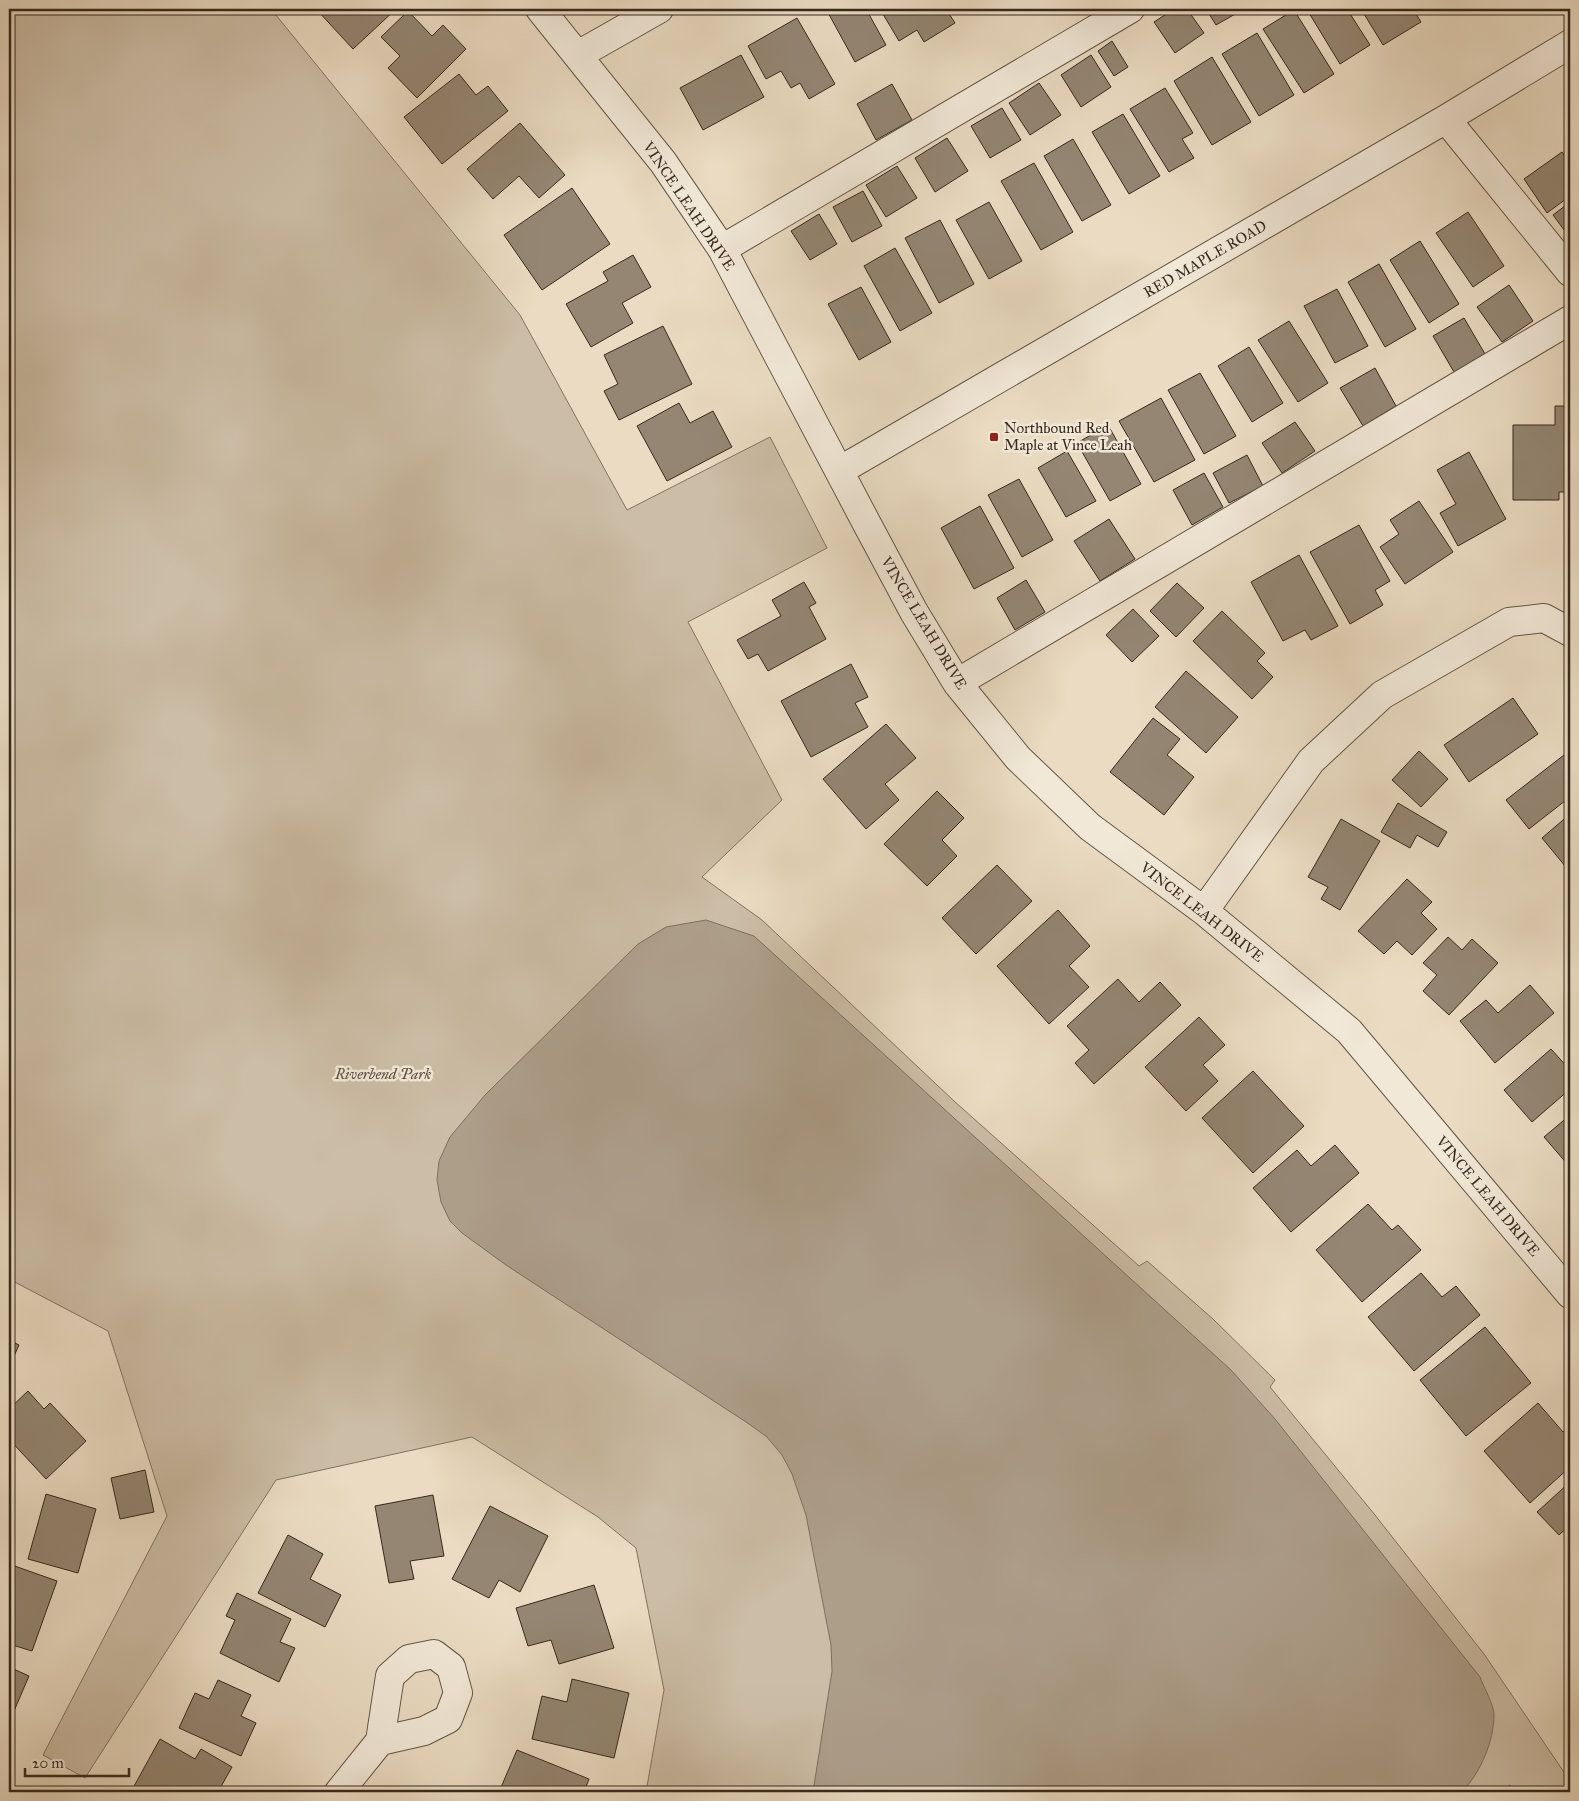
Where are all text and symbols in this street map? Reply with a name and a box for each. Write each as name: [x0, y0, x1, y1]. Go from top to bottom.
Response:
street label: VINCE LEAH DRIVE: [639, 137, 739, 274]
street label: RED MAPLE ROAD: [1140, 216, 1270, 302]
place label: Northbound Red Maple at Vince Leah: [1004, 419, 1133, 454]
marker: Northbound Red Maple at Vince Leah: [988, 431, 1000, 443]
street label: VINCE LEAH DRIVE: [877, 553, 971, 693]
street label: VINCE LEAH DRIVE: [1136, 858, 1267, 966]
park label: Riverbend Park: [334, 1065, 431, 1083]
street label: VINCE LEAH DRIVE: [1432, 1131, 1544, 1260]
scale bar: [25, 1746, 129, 1778]
text: 20 m: [32, 1754, 64, 1772]

